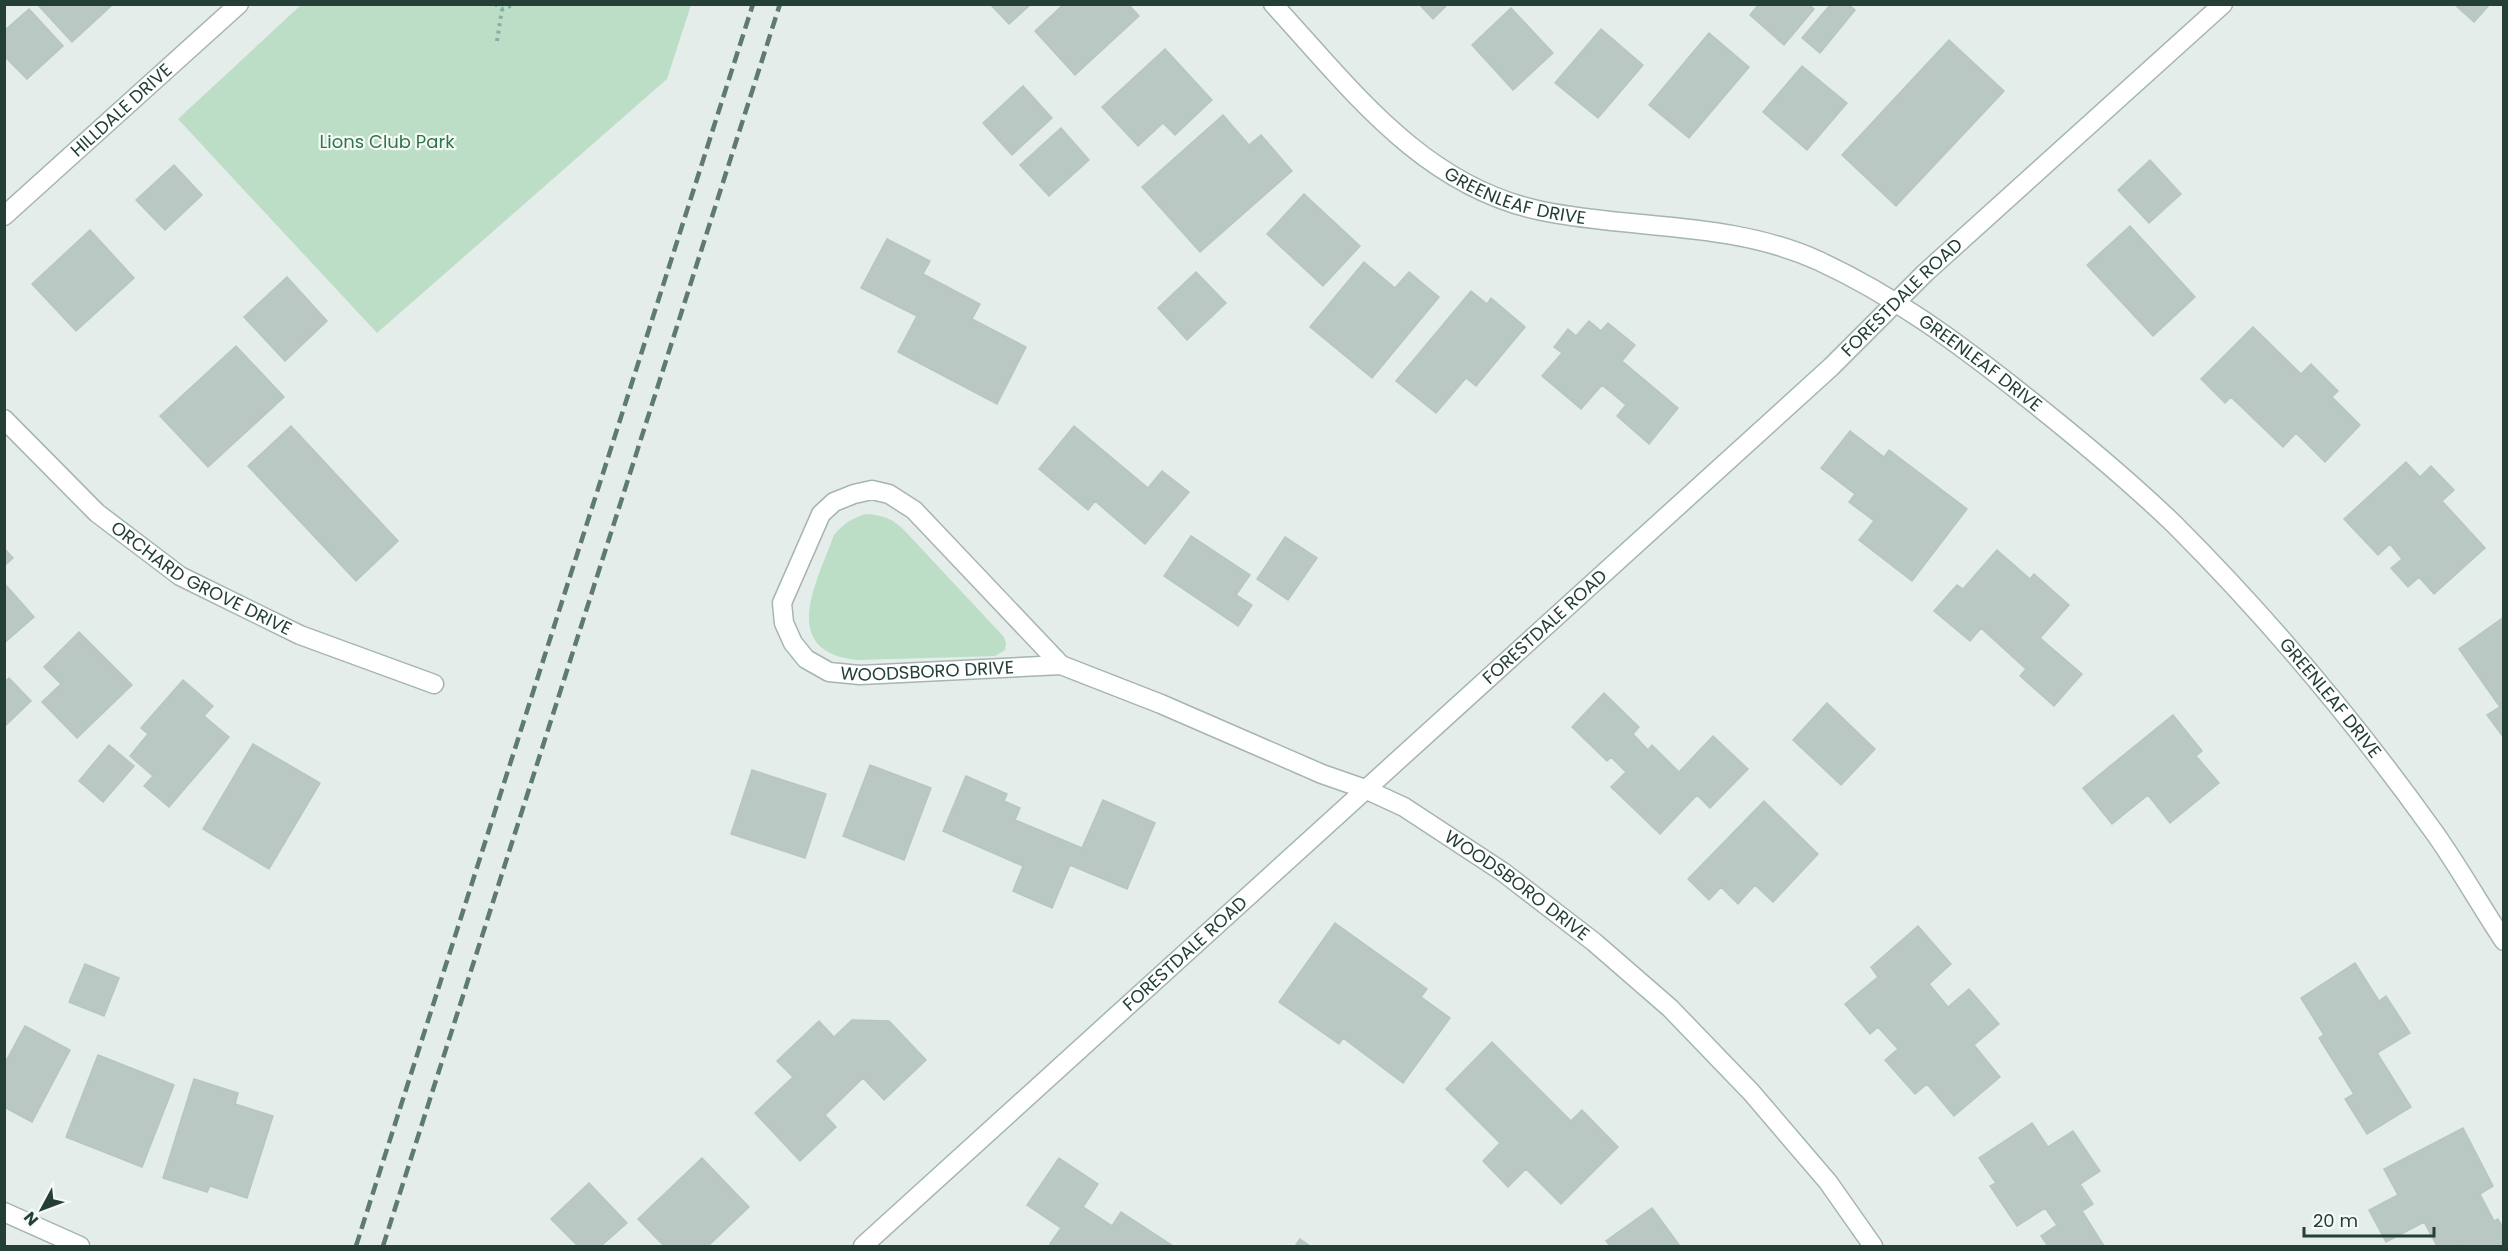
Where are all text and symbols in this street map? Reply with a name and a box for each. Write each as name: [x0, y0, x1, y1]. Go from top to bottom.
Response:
street label: HILLDALE DRIVE: [65, 57, 177, 162]
park label: Lions Club Park: [320, 129, 455, 154]
street label: GREENLEAF DRIVE: [1440, 161, 1587, 230]
street label: FORESTDALE ROAD: [1835, 232, 1968, 362]
street label: GREENLEAF DRIVE: [1914, 308, 2048, 417]
street label: ORCHARD GROVE DRIVE: [106, 515, 296, 641]
street label: FORESTDALE ROAD: [1477, 563, 1612, 690]
street label: GREENLEAF DRIVE: [2274, 632, 2387, 763]
street label: WOODSBORO DRIVE: [839, 654, 1015, 687]
street label: WOODSBORO DRIVE: [1440, 824, 1595, 946]
street label: FORESTDALE ROAD: [1117, 890, 1252, 1016]
north arrow: [12, 1179, 72, 1239]
scale bar: [2304, 1200, 2434, 1238]
text: N: [18, 1206, 44, 1231]
text: 20 m: [2313, 1208, 2358, 1233]

